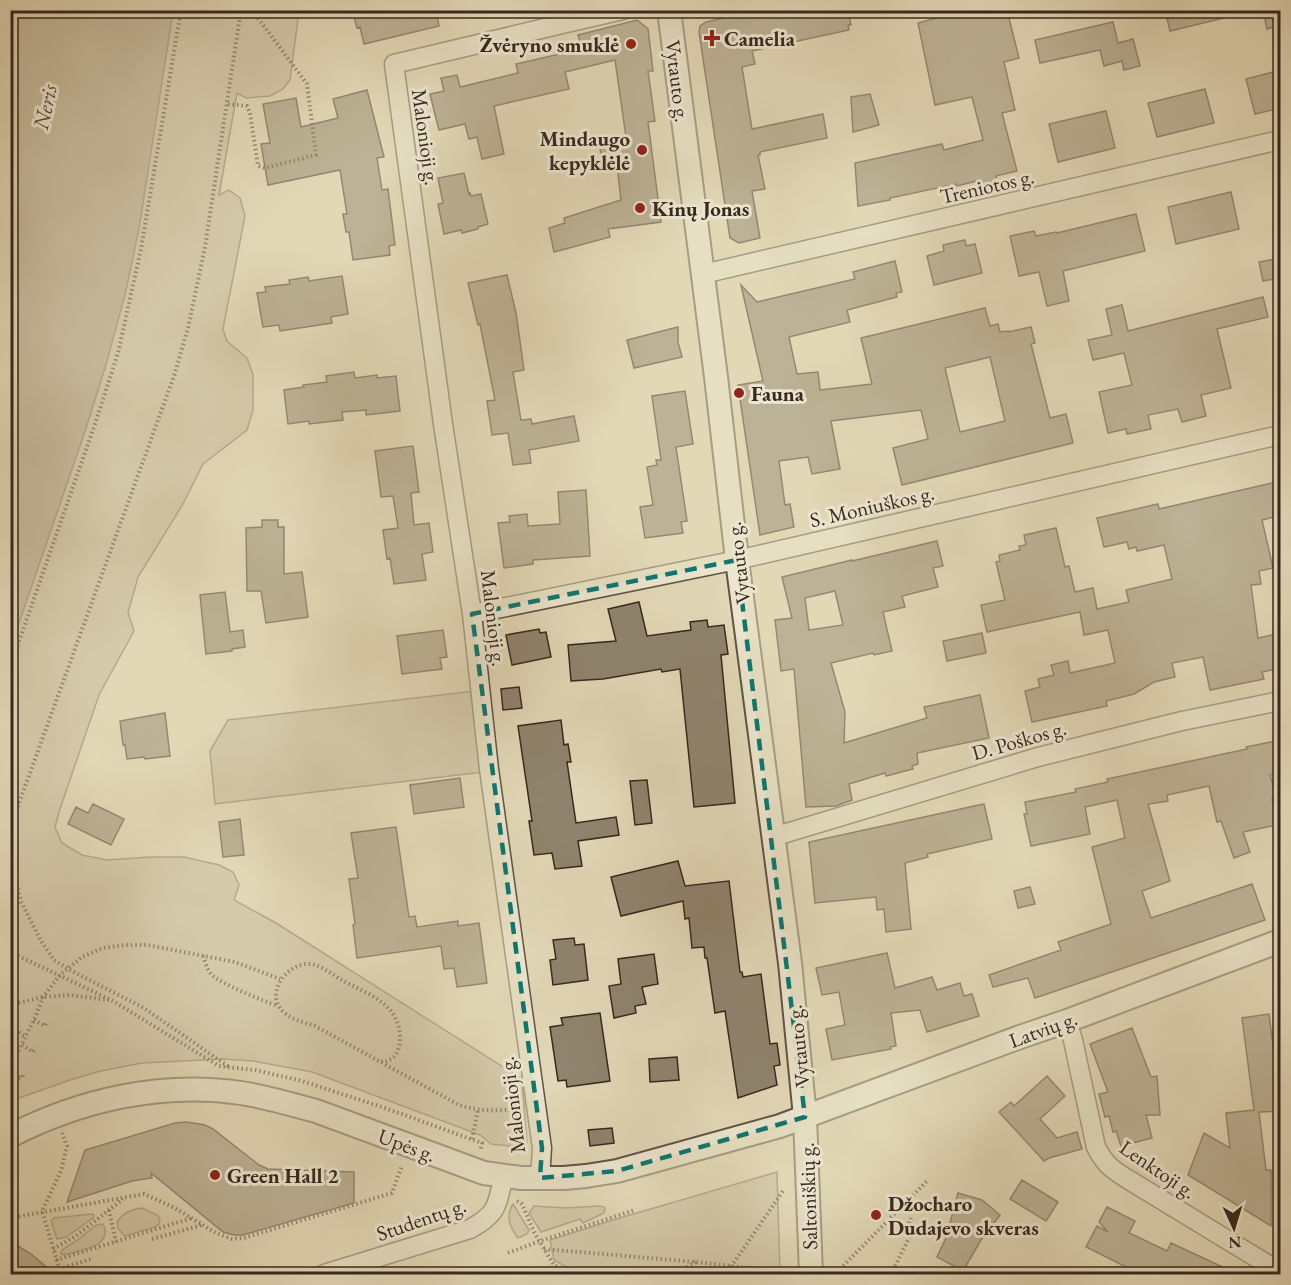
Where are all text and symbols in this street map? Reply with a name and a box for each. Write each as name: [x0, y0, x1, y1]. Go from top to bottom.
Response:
place label: Camelia: [724, 25, 796, 52]
place label: Žvėryno smuklė: [480, 31, 619, 58]
marker: Camelia: [705, 31, 719, 45]
marker: Žvėryno smuklė: [624, 37, 638, 51]
street label: Vytauto g.: [660, 38, 696, 124]
water label: Neris: [26, 81, 64, 133]
street label: Malonioji g.: [406, 87, 446, 187]
place label: Mindaugo kepyklėlė: [539, 125, 630, 176]
marker: Mindaugo kepyklėlė: [635, 143, 649, 157]
street label: Treniotos g.: [937, 162, 1037, 210]
place label: Kinų Jonas: [652, 195, 749, 222]
marker: Kinų Jonas: [633, 201, 647, 215]
place label: Fauna: [751, 380, 805, 407]
marker: Fauna: [732, 386, 746, 400]
street label: S. Moniuškos g.: [807, 479, 937, 533]
street label: Vytauto g.: [720, 520, 756, 606]
street label: Malonioji g.: [475, 568, 513, 668]
street label: D. Poškos g.: [969, 714, 1069, 766]
street label: Vytauto g.: [780, 1004, 816, 1088]
street label: Latvių g.: [1005, 1004, 1081, 1054]
street label: Malonioji g.: [493, 1055, 531, 1155]
street label: Upės g.: [374, 1122, 440, 1168]
street label: Lenktoji g.: [1115, 1134, 1201, 1204]
street label: Saltoniškių g.: [793, 1142, 823, 1250]
place label: Green Hall 2: [227, 1162, 339, 1189]
marker: Green Hall 2: [208, 1168, 222, 1182]
place label: Džocharo Dudajevo skveras: [888, 1190, 1039, 1241]
street label: Studentų g.: [373, 1191, 469, 1247]
north arrow: [1204, 1198, 1264, 1258]
marker: Džocharo Dudajevo skveras: [869, 1208, 883, 1222]
text: N: [1228, 1232, 1242, 1253]

